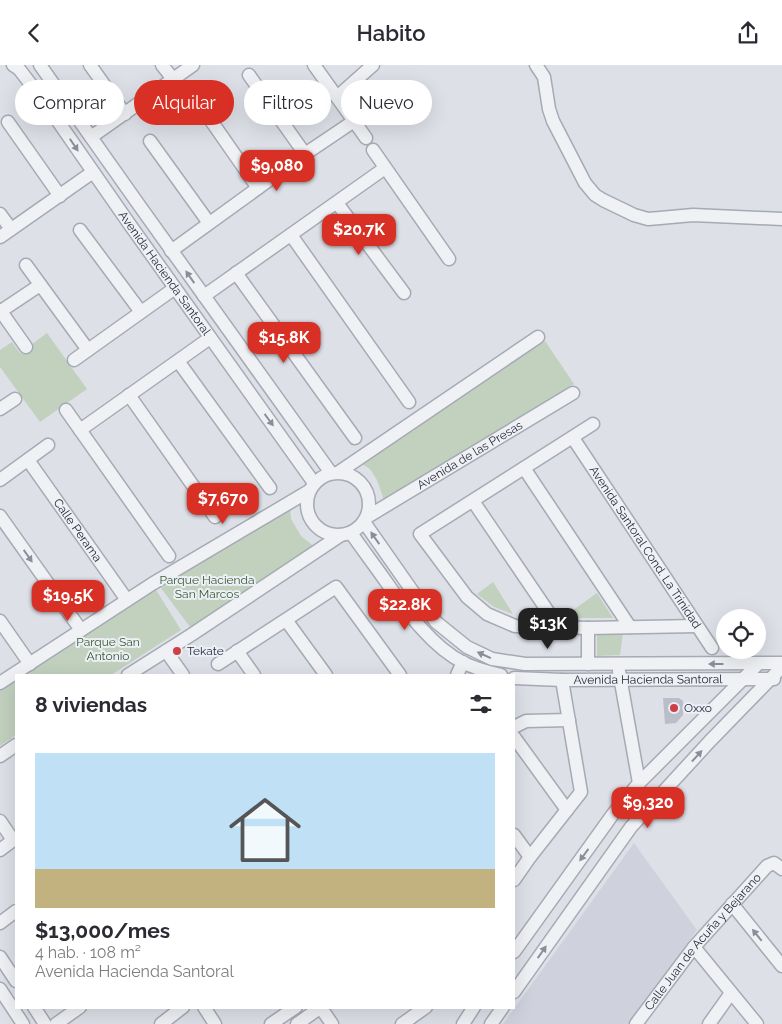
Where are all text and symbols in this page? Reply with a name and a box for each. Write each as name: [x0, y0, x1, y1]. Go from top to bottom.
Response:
icon: back: [20, 19, 48, 47]
icon: share: [734, 19, 762, 47]
text: Habito: [357, 20, 425, 46]
chip: Comprar: [15, 80, 124, 125]
chip: Alquilar: [134, 80, 234, 125]
chip: Filtros: [244, 80, 331, 125]
chip: Nuevo: [341, 80, 432, 125]
one-way arrow: [69, 138, 79, 152]
pin: $9,080: [236, 149, 318, 192]
text: $9,080: [251, 156, 303, 175]
street label: Avenida Hacienda Santoral: [116, 208, 214, 339]
pin: $20.7K: [318, 213, 400, 256]
text: $20.7K: [333, 220, 385, 239]
one-way arrow: [185, 270, 195, 284]
pin: $15.8K: [243, 321, 325, 364]
text: $15.8K: [259, 328, 309, 347]
one-way arrow: [264, 414, 274, 427]
street label: Avenida de las Presas: [415, 418, 525, 492]
street label: Avenida Santoral Cond. La Trinidad: [587, 463, 704, 631]
pin: $7,670: [182, 483, 264, 525]
text: $7,670: [198, 489, 248, 508]
street label: Calle Perama: [51, 496, 105, 565]
one-way arrow: [370, 532, 380, 545]
one-way arrow: [23, 549, 33, 563]
park label: Parque Hacienda San Marcos: [159, 573, 255, 601]
pin: $19.5K: [27, 579, 109, 622]
text: $19.5K: [43, 586, 93, 605]
pin: $22.8K: [364, 589, 446, 631]
text: $22.8K: [379, 595, 431, 614]
pin: $13K: [518, 607, 578, 650]
map controls: [716, 609, 766, 659]
button: locate: [716, 609, 766, 659]
text: $13K: [529, 614, 567, 633]
park label: Parque San Antonio: [76, 635, 140, 663]
place label: Tekate: [187, 644, 224, 658]
marker: Tekate: [171, 645, 183, 657]
one-way arrow: [477, 651, 491, 659]
one-way arrow: [708, 660, 724, 668]
street label: Avenida Hacienda Santoral: [573, 672, 723, 687]
icon: filters: [467, 690, 495, 718]
text: 8 viviendas: [35, 692, 147, 717]
place label: Oxxo: [684, 701, 712, 715]
marker: Oxxo: [668, 702, 680, 714]
one-way arrow: [691, 750, 702, 763]
icon: home: [220, 785, 310, 875]
pin: $9,320: [607, 787, 689, 829]
text: $9,320: [622, 793, 674, 812]
one-way arrow: [579, 848, 589, 862]
street label: Calle Juan de Acuña y Bejarano: [642, 870, 764, 1013]
text: $13,000/mes: [35, 918, 170, 943]
one-way arrow: [752, 929, 763, 942]
text: 4 hab. · 108 m²: [35, 943, 141, 962]
one-way arrow: [537, 945, 547, 959]
text: Avenida Hacienda Santoral: [35, 962, 234, 981]

